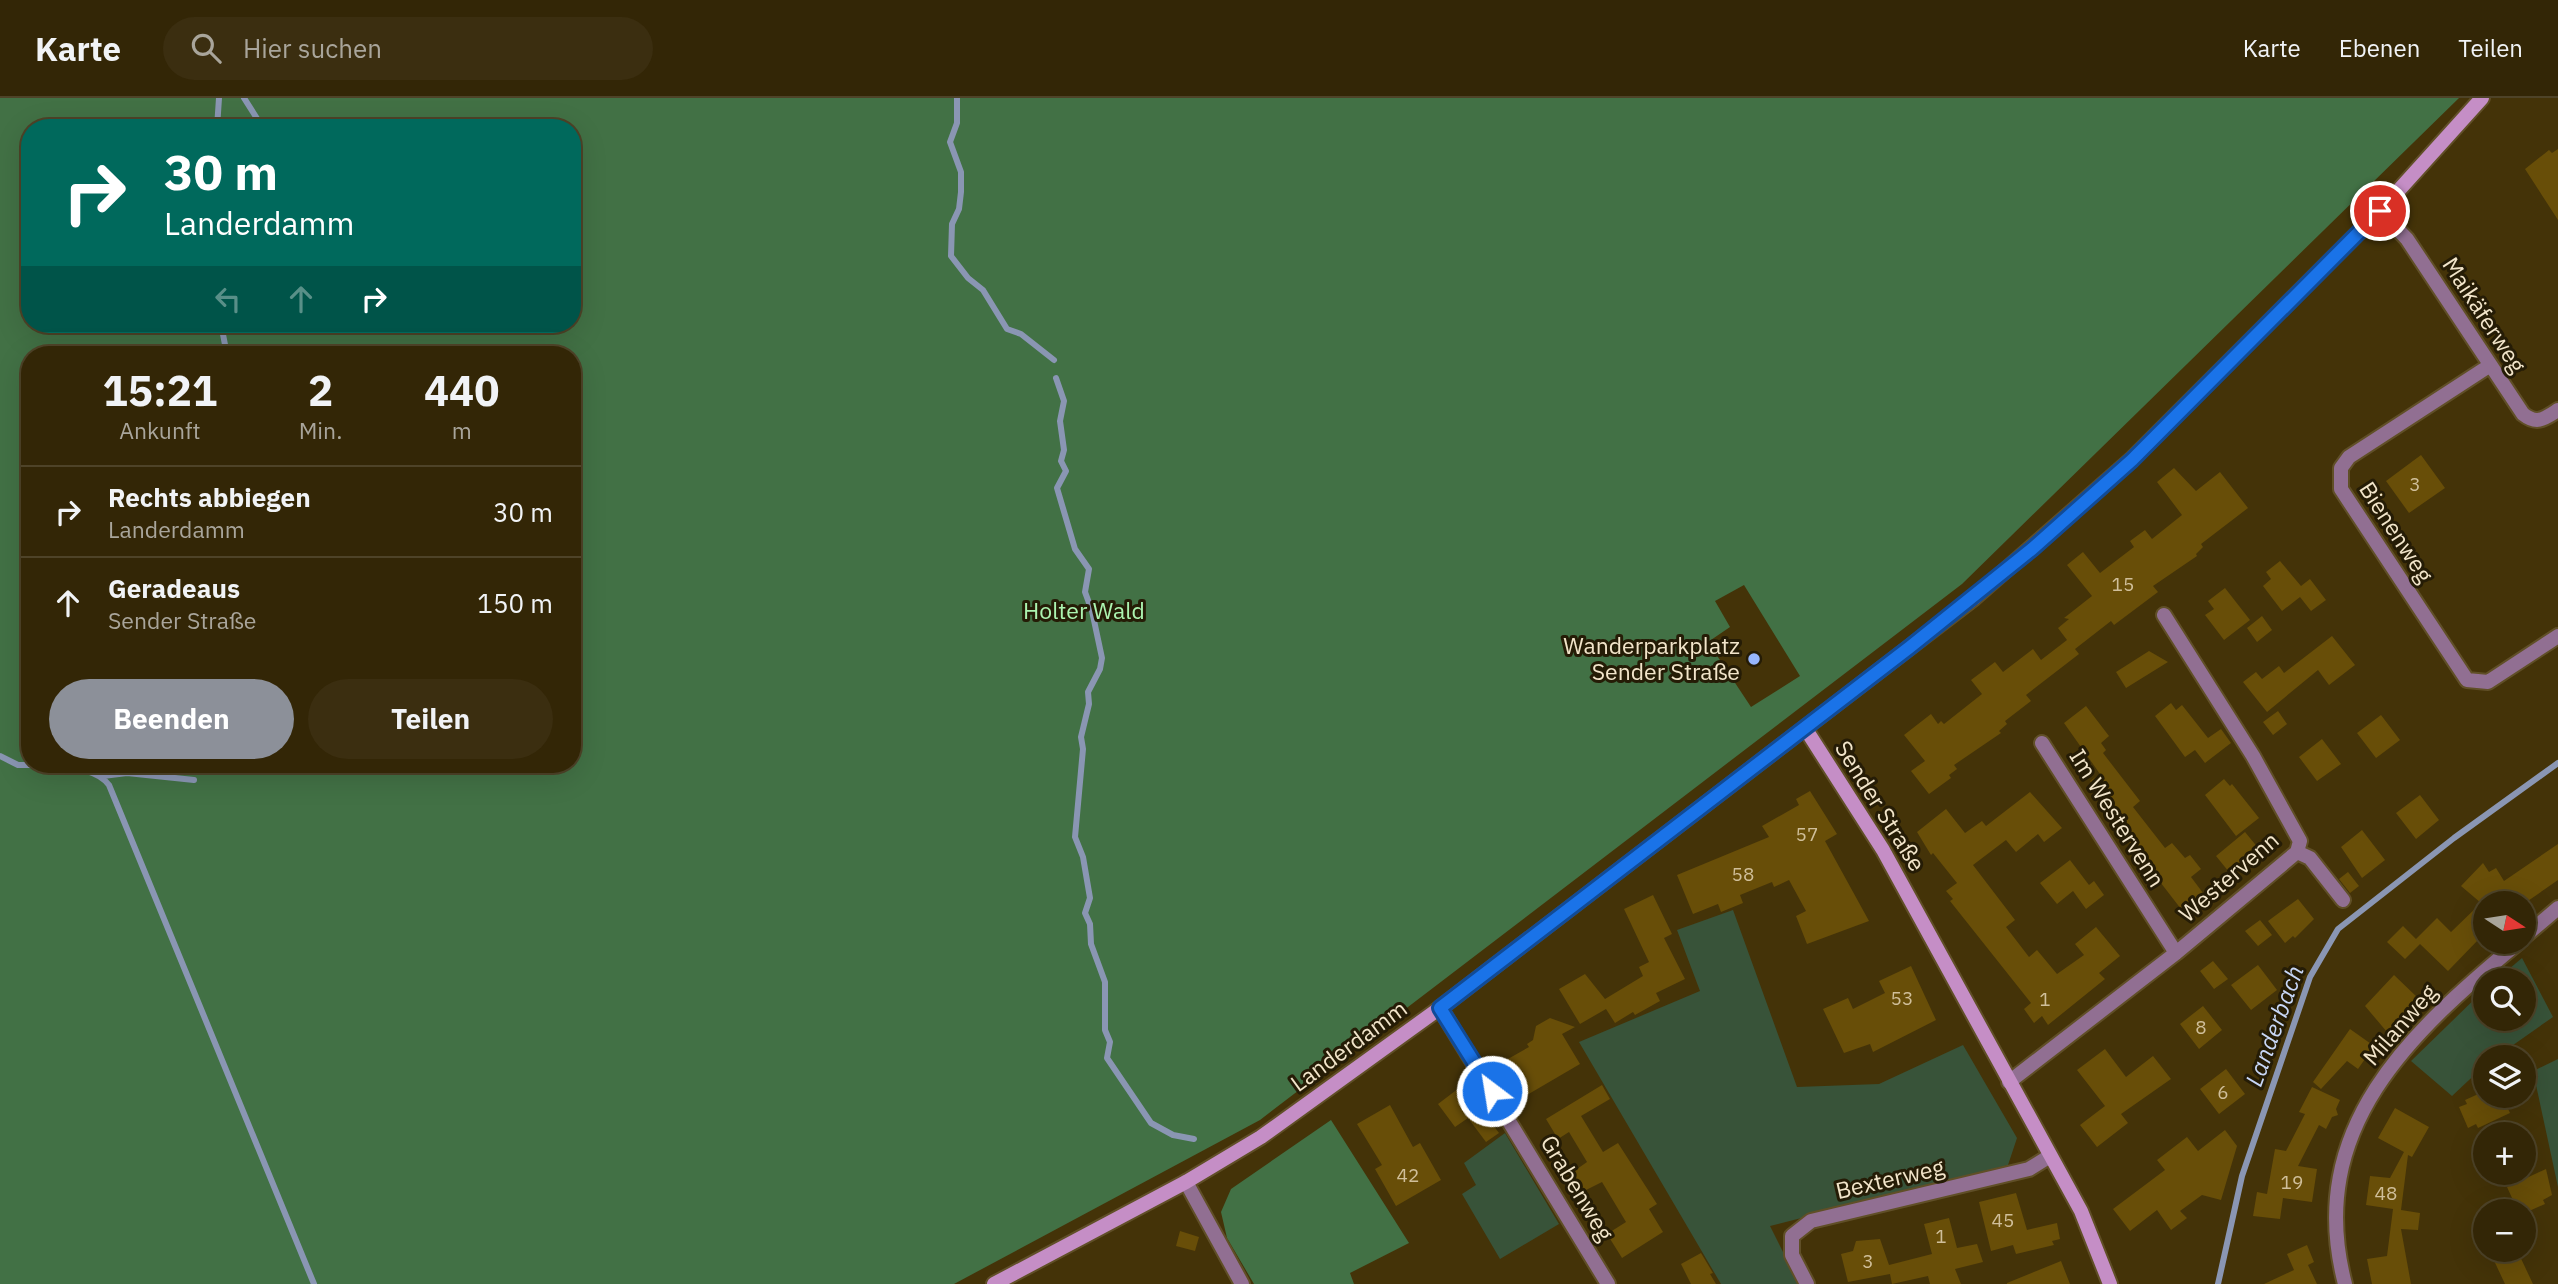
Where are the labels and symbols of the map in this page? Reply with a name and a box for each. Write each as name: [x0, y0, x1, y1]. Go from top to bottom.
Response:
pin: [2350, 181, 2410, 241]
street label: Maikäferweg: [2436, 251, 2533, 378]
house number: 3: [2409, 472, 2421, 496]
street label: Bienenweg: [2353, 475, 2441, 588]
house number: 15: [2112, 572, 2134, 596]
park label: Holter Wald: [1023, 595, 1145, 625]
place label: Wanderparkplatz Sender Straße: [1563, 630, 1740, 686]
marker: Wanderparkplatz Sender Straße: [1746, 651, 1762, 667]
street label: Sender Straße: [1829, 735, 1933, 876]
street label: Im Westervenn: [2063, 743, 2172, 892]
house number: 57: [1796, 822, 1818, 846]
street label: Westervenn: [2172, 825, 2285, 928]
house number: 58: [1732, 862, 1754, 886]
north arrow: [2473, 891, 2536, 954]
water label: Landerbach: [2237, 961, 2311, 1091]
street label: Milanweg: [2356, 977, 2443, 1071]
house number: 53: [1891, 986, 1913, 1010]
house number: 1: [2039, 987, 2051, 1011]
street label: Landerdamm: [1284, 993, 1413, 1098]
house number: 8: [2195, 1015, 2207, 1039]
position arrow: [1455, 1054, 1529, 1128]
house number: 6: [2217, 1080, 2229, 1104]
street label: Grabenweg: [1535, 1129, 1621, 1246]
street label: Bexterweg: [1833, 1151, 1947, 1205]
house number: 42: [1397, 1163, 1419, 1187]
house number: 19: [2281, 1170, 2303, 1194]
house number: 48: [2375, 1181, 2397, 1205]
house number: 45: [1992, 1208, 2014, 1232]
house number: 1: [1935, 1224, 1947, 1248]
house number: 3: [1862, 1249, 1874, 1273]

